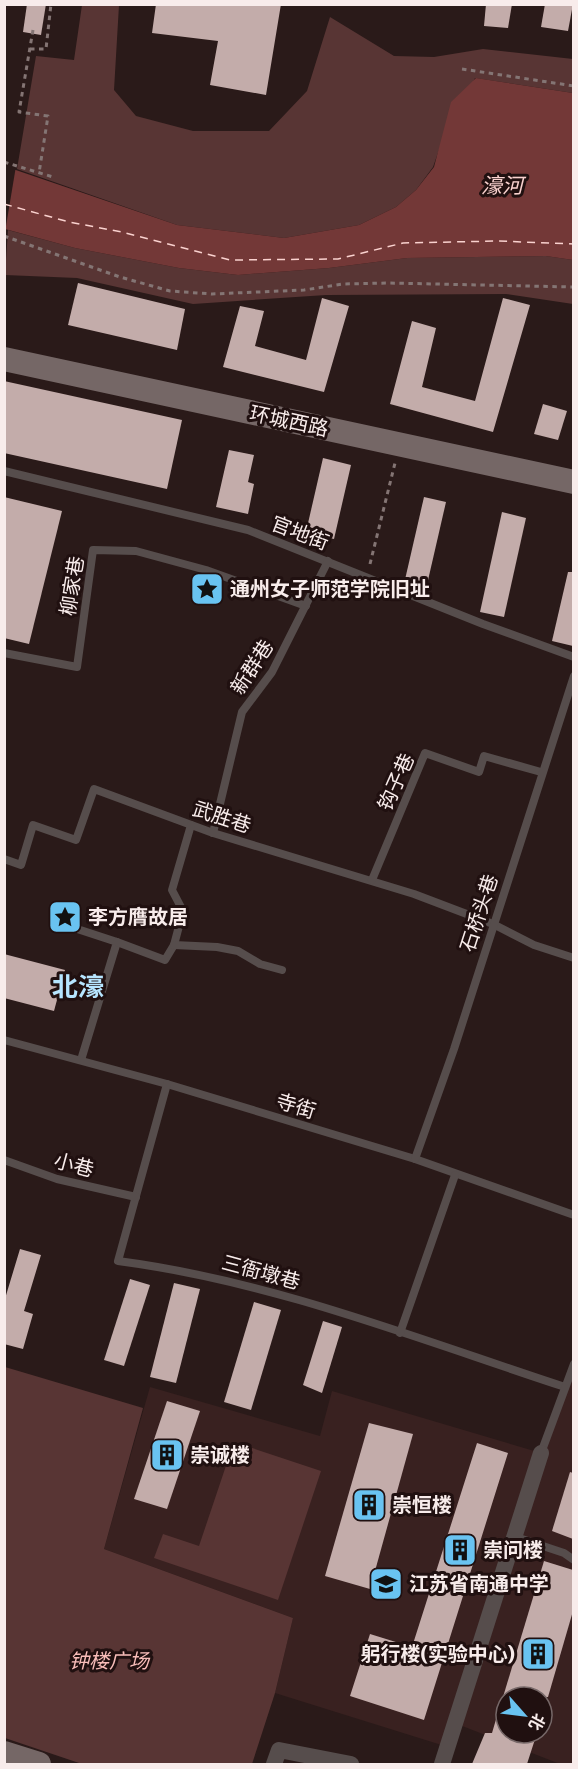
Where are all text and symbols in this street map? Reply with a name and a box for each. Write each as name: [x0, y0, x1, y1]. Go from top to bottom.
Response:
water label: 濠河: [481, 174, 527, 198]
street label: 环城西路: [247, 401, 331, 441]
street label: 官地街: [268, 511, 332, 555]
street label: 柳家巷: [55, 554, 89, 618]
place icon: 通州女子师范学院旧址: [189, 571, 225, 607]
place label: 通州女子师范学院旧址: [230, 577, 430, 601]
street label: 新群巷: [226, 635, 278, 699]
street label: 钩子巷: [373, 750, 419, 814]
street label: 武胜巷: [190, 796, 254, 838]
street label: 石桥头巷: [455, 871, 503, 955]
place icon: 李方膺故居: [47, 899, 83, 935]
place label: 李方膺故居: [88, 905, 188, 929]
district label: 北濠: [52, 972, 104, 1002]
street label: 寺街: [273, 1089, 319, 1123]
street label: 小巷: [52, 1148, 96, 1182]
street label: 三衙墩巷: [219, 1250, 303, 1294]
building icon: 崇诚楼: [149, 1437, 185, 1473]
place label: 崇诚楼: [190, 1443, 250, 1467]
building icon: 崇恒楼: [351, 1487, 387, 1523]
place label: 崇恒楼: [392, 1493, 452, 1517]
building icon: 崇问楼: [442, 1532, 478, 1568]
place label: 崇问楼: [483, 1538, 543, 1562]
school or university icon: 江苏省南通中学: [368, 1566, 404, 1602]
place label: 江苏省南通中学: [409, 1572, 549, 1596]
building icon: 躬行楼(实验中心): [520, 1636, 556, 1672]
place label: 躬行楼(实验中心): [361, 1642, 515, 1666]
park label: 钟楼广场: [69, 1649, 151, 1673]
north arrow: [494, 1685, 554, 1745]
text: 北: [525, 1710, 549, 1733]

